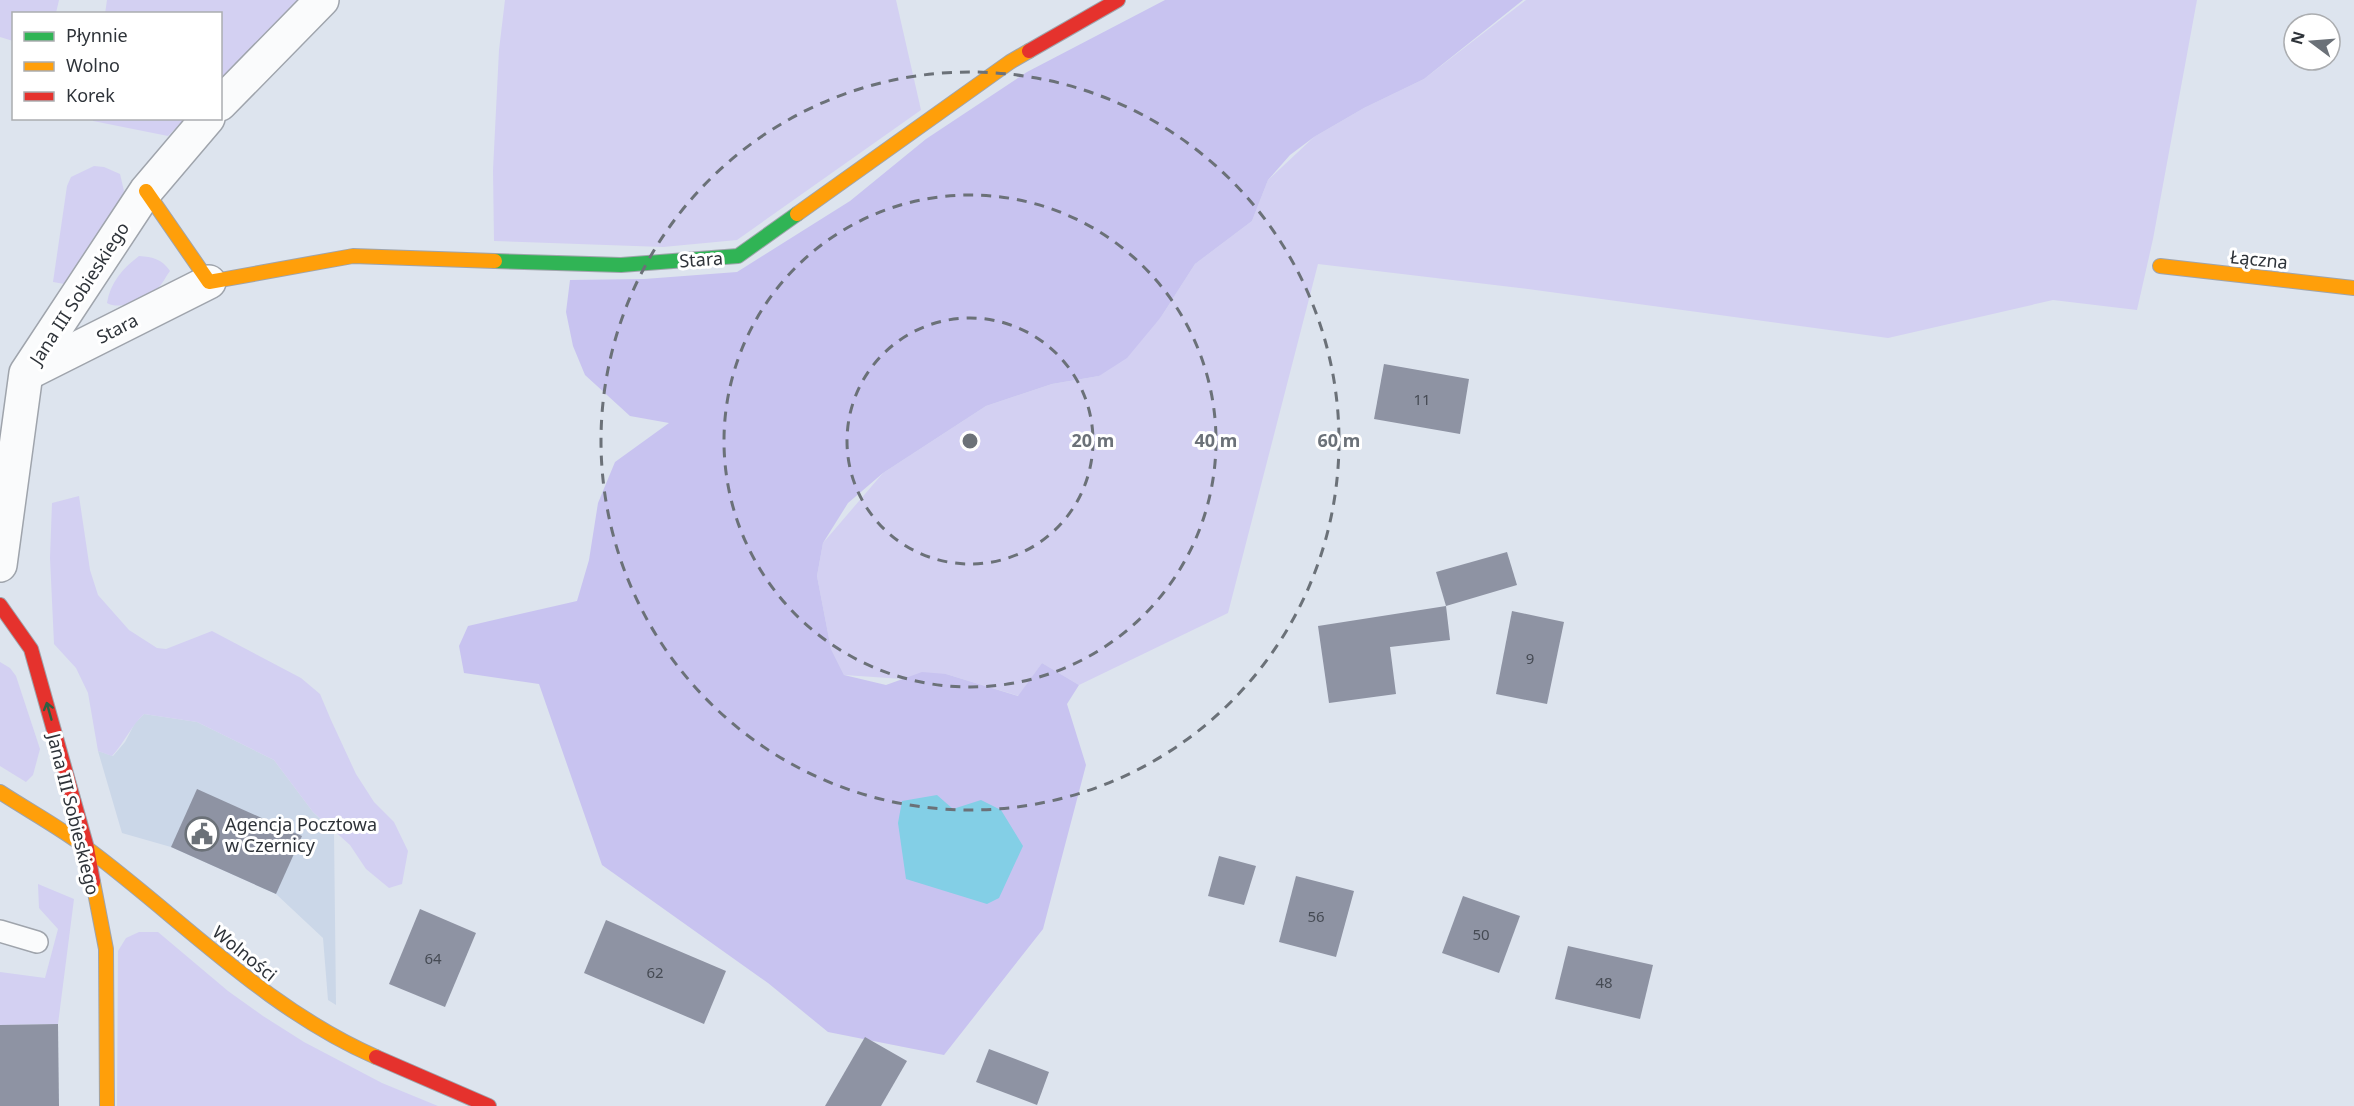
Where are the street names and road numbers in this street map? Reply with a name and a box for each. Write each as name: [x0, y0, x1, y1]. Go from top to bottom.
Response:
street label: Jana III Sobieskiego: [23, 217, 134, 371]
street label: Łączna: [2229, 244, 2289, 274]
street label: Stara: [678, 246, 724, 272]
street label: Stara: [92, 307, 142, 349]
street label: Jana III Sobieskiego: [42, 729, 106, 897]
street label: Wolności: [208, 920, 282, 986]

